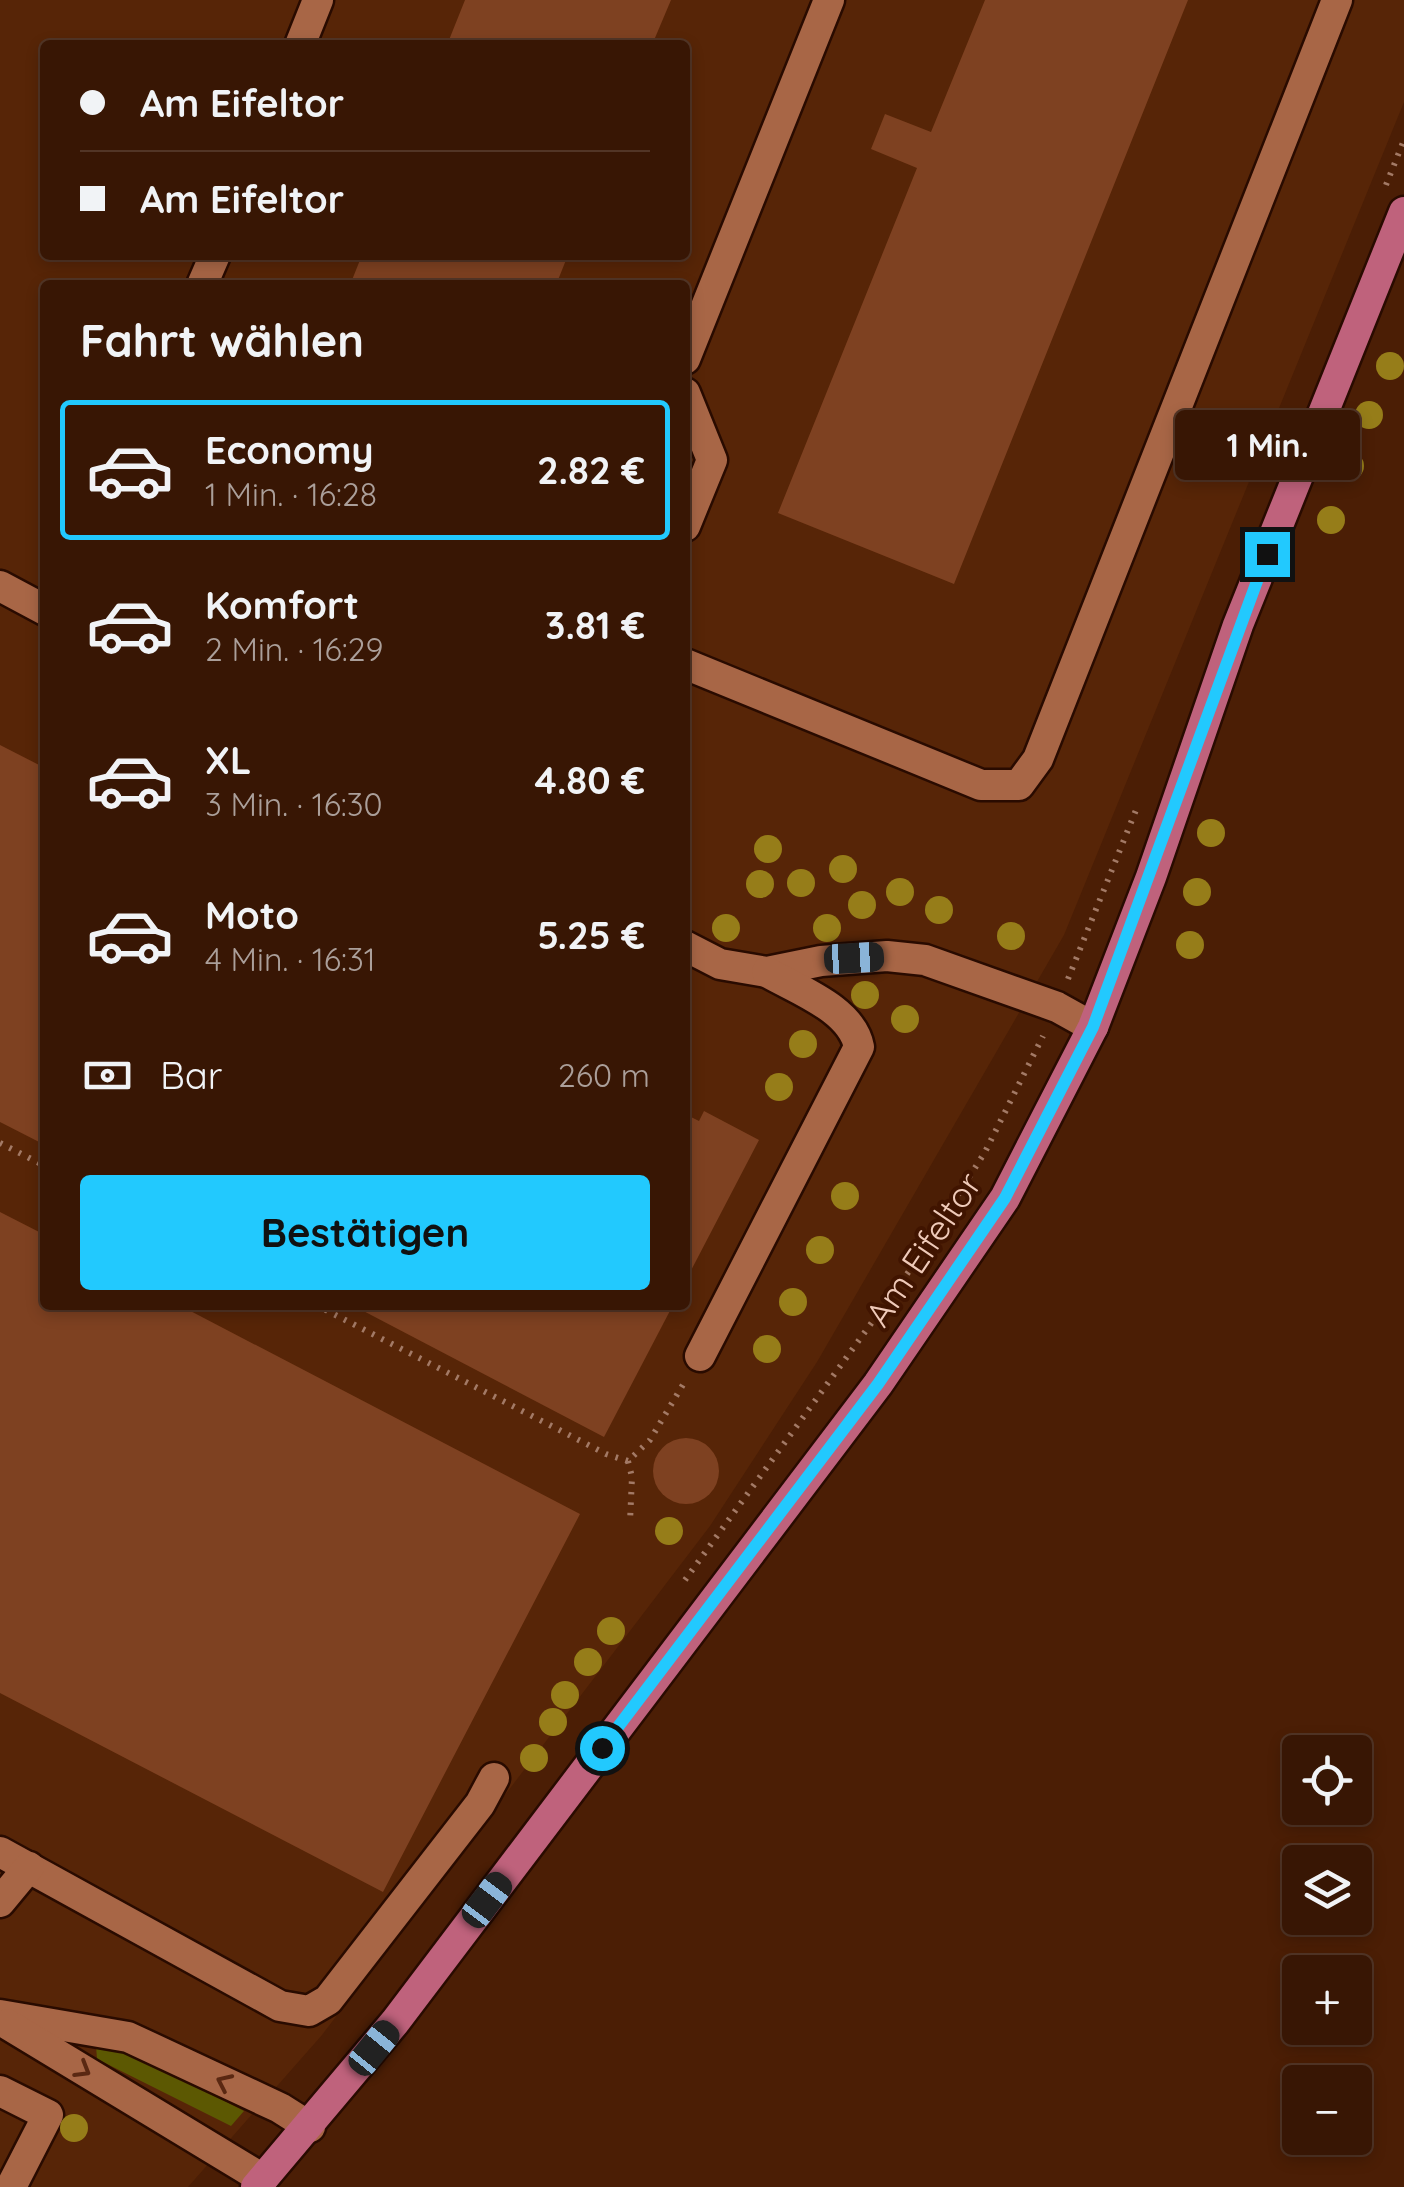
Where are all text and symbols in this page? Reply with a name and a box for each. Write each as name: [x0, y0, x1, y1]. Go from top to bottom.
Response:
text: Am Eifeltor: [140, 79, 344, 127]
text: Am Eifeltor: [140, 175, 344, 223]
text: Fahrt wählen: [80, 312, 364, 368]
callout: 1 Min.: [1174, 409, 1360, 479]
icon: car: [85, 425, 175, 515]
text: 1 Min.: [1226, 425, 1309, 465]
text: Economy: [205, 426, 374, 474]
text: 2.82 €: [537, 446, 645, 494]
text: 1 Min. · 16:28: [205, 474, 377, 514]
route end: [1245, 532, 1290, 577]
icon: car: [85, 580, 175, 670]
text: Komfort: [205, 581, 359, 629]
text: 3.81 €: [545, 601, 645, 649]
text: 2 Min. · 16:29: [205, 629, 383, 669]
icon: car: [85, 735, 175, 825]
text: XL: [205, 736, 251, 784]
text: 4.80 €: [535, 756, 645, 804]
text: 3 Min. · 16:30: [205, 784, 383, 824]
icon: car: [85, 890, 175, 980]
text: Moto: [205, 891, 299, 939]
text: 5.25 €: [537, 911, 645, 959]
text: 4 Min. · 16:31: [205, 939, 376, 979]
car: [823, 941, 885, 975]
icon: cash: [80, 1048, 135, 1103]
text: Bar: [160, 1051, 222, 1099]
text: 260 m: [558, 1055, 650, 1095]
street label: Am Eifeltor: [855, 1163, 991, 1335]
button: Bestätigen: [80, 1175, 650, 1290]
route start: [580, 1726, 625, 1771]
map controls: [1282, 1735, 1372, 2155]
button: locate: [1282, 1735, 1372, 1825]
button: layers: [1282, 1845, 1372, 1935]
car: [457, 1867, 517, 1933]
button: +: [1282, 1955, 1372, 2045]
car: [343, 2015, 405, 2081]
one-way arrow: [72, 2058, 90, 2077]
button: −: [1282, 2065, 1372, 2155]
one-way arrow: [216, 2074, 234, 2094]

